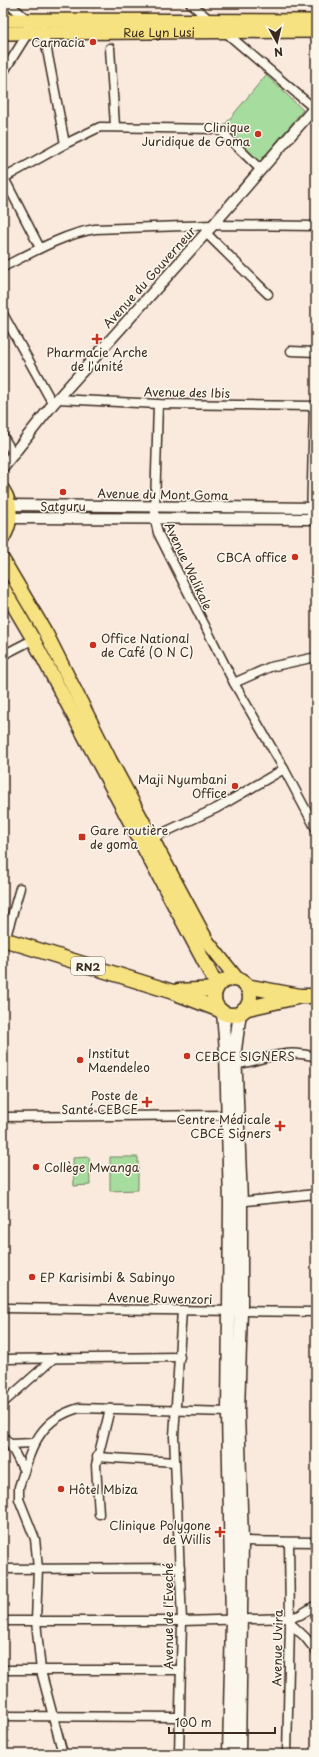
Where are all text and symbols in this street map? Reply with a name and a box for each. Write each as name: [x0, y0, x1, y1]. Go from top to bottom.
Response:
north arrow: [257, 22, 297, 62]
street label: Rue Lyn Lusi: [123, 23, 195, 41]
place label: Carnacia: [31, 33, 86, 51]
marker: Carnacia: [88, 37, 98, 47]
text: N: [273, 43, 284, 61]
place label: Clinique Juridique de Goma: [142, 118, 251, 150]
marker: Clinique Juridique de Goma: [253, 129, 263, 139]
street label: Avenue du Gouverneur: [98, 222, 200, 332]
marker: Pharmacie Arche de l'unité: [92, 334, 102, 344]
place label: Pharmacie Arche de l'unité: [46, 343, 148, 375]
street label: Avenue des Ibis: [144, 382, 231, 402]
street label: Avenue du Mont Goma: [97, 484, 229, 504]
marker: Satguru: [58, 487, 68, 497]
place label: Satguru: [40, 497, 86, 515]
street label: Avenue Walikale: [161, 519, 217, 613]
place label: CBCA office: [216, 548, 287, 566]
marker: CBCA office: [290, 552, 300, 562]
place label: Office National de Café (O N C): [101, 629, 194, 661]
marker: Office National de Café (O N C): [88, 640, 98, 650]
place label: Maji Nyumbani Office: [138, 770, 227, 802]
marker: Maji Nyumbani Office: [230, 781, 240, 791]
place label: Gare routière de goma: [90, 821, 169, 853]
marker: Gare routière de goma: [77, 832, 87, 842]
road number: RN2: [71, 957, 105, 975]
place label: Institut Maendeleo: [88, 1044, 150, 1076]
place label: CEBCE SIGNERS: [195, 1047, 295, 1065]
marker: CEBCE SIGNERS: [182, 1051, 192, 1061]
marker: Institut Maendeleo: [75, 1055, 85, 1065]
place label: Poste de Santé CEBCE: [61, 1086, 138, 1118]
marker: Poste de Santé CEBCE: [141, 1096, 153, 1108]
place label: Centre Médicale CBCE Signers: [176, 1110, 272, 1142]
marker: Centre Médicale CBCE Signers: [274, 1120, 286, 1132]
place label: Collège Mwanga: [44, 1158, 140, 1176]
marker: Collège Mwanga: [31, 1162, 41, 1172]
place label: EP Karisimbi & Sabinyo: [40, 1268, 175, 1286]
marker: EP Karisimbi & Sabinyo: [27, 1272, 37, 1282]
street label: Avenue Ruwenzori: [108, 1288, 212, 1308]
place label: Hôtel Mbiza: [69, 1480, 138, 1498]
marker: Hôtel Mbiza: [56, 1484, 66, 1494]
place label: Clinique Polygone de Willis: [109, 1516, 212, 1548]
marker: Clinique Polygone de Willis: [214, 1526, 226, 1538]
street label: Avenue de l'Eveché: [159, 1563, 177, 1669]
street label: Avenue Uvira: [267, 1609, 287, 1687]
scale bar: [169, 1709, 275, 1735]
text: 100 m: [175, 1713, 212, 1731]

